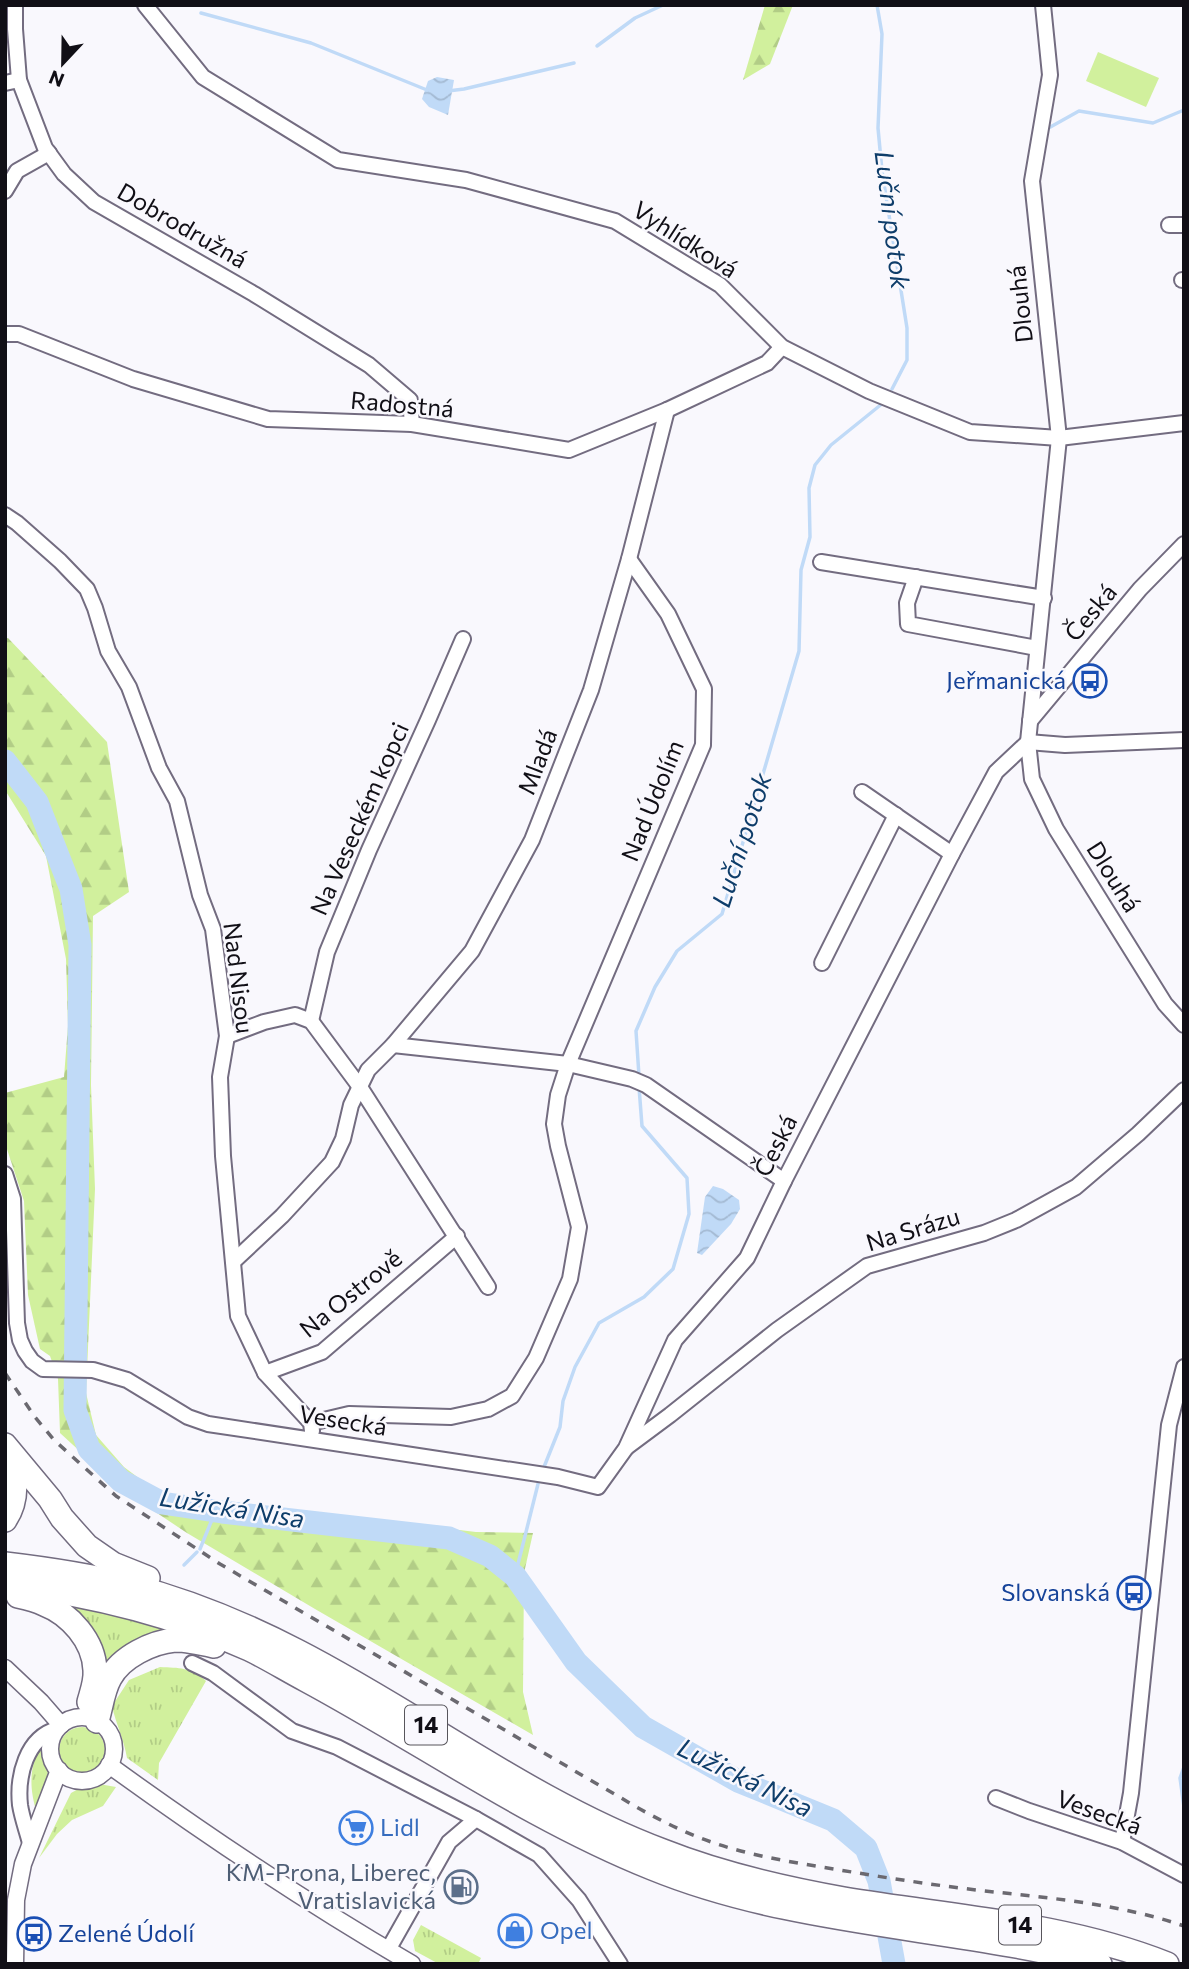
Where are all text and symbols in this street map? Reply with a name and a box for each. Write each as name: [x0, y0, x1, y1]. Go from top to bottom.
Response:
north arrow: [28, 28, 98, 98]
text: N: [46, 66, 67, 93]
water label: Luční potok: [870, 149, 917, 292]
street label: Dobrodružná: [113, 176, 253, 273]
street label: Vyhlídková: [628, 194, 744, 283]
street label: Dlouhá: [1001, 264, 1038, 344]
street label: Radostná: [349, 385, 455, 422]
street label: Česká: [1058, 578, 1122, 646]
bus stop icon: Jeřmanická: [1071, 662, 1109, 700]
place label: Jeřmanická: [946, 665, 1066, 694]
street label: Na Veseckém kopci: [303, 718, 414, 919]
street label: Mladá: [511, 725, 562, 798]
street label: Nad Údolím: [614, 736, 689, 865]
water label: Luční potok: [704, 768, 777, 911]
street label: Dlouhá: [1081, 836, 1147, 917]
street label: Nad Nisou: [218, 920, 261, 1035]
street label: Česká: [747, 1110, 802, 1181]
street label: Na Srázu: [862, 1201, 963, 1257]
street label: Na Ostrově: [293, 1243, 407, 1343]
street label: Vesecká: [297, 1398, 389, 1441]
water label: Lužická Nisa: [158, 1480, 307, 1533]
bus stop icon: Slovanská: [1115, 1574, 1153, 1612]
place label: Slovanská: [1001, 1577, 1110, 1606]
road number: 14: [405, 1706, 447, 1744]
water label: Lužická Nisa: [673, 1731, 818, 1823]
street label: Vesecká: [1053, 1783, 1146, 1840]
supermarket icon: Lidl: [337, 1809, 375, 1847]
place label: Lidl: [380, 1812, 420, 1841]
place label: KM-Prona, Liberec, Vratislavická: [226, 1857, 436, 1914]
fuel station icon: KM-Prona, Liberec, Vratislavická: [442, 1868, 480, 1906]
road number: 14: [999, 1906, 1041, 1944]
shop icon: Opel: [496, 1912, 534, 1950]
bus stop icon: Zelené Údolí: [15, 1915, 53, 1953]
place label: Opel: [540, 1915, 593, 1944]
place label: Zelené Údolí: [58, 1918, 195, 1947]

